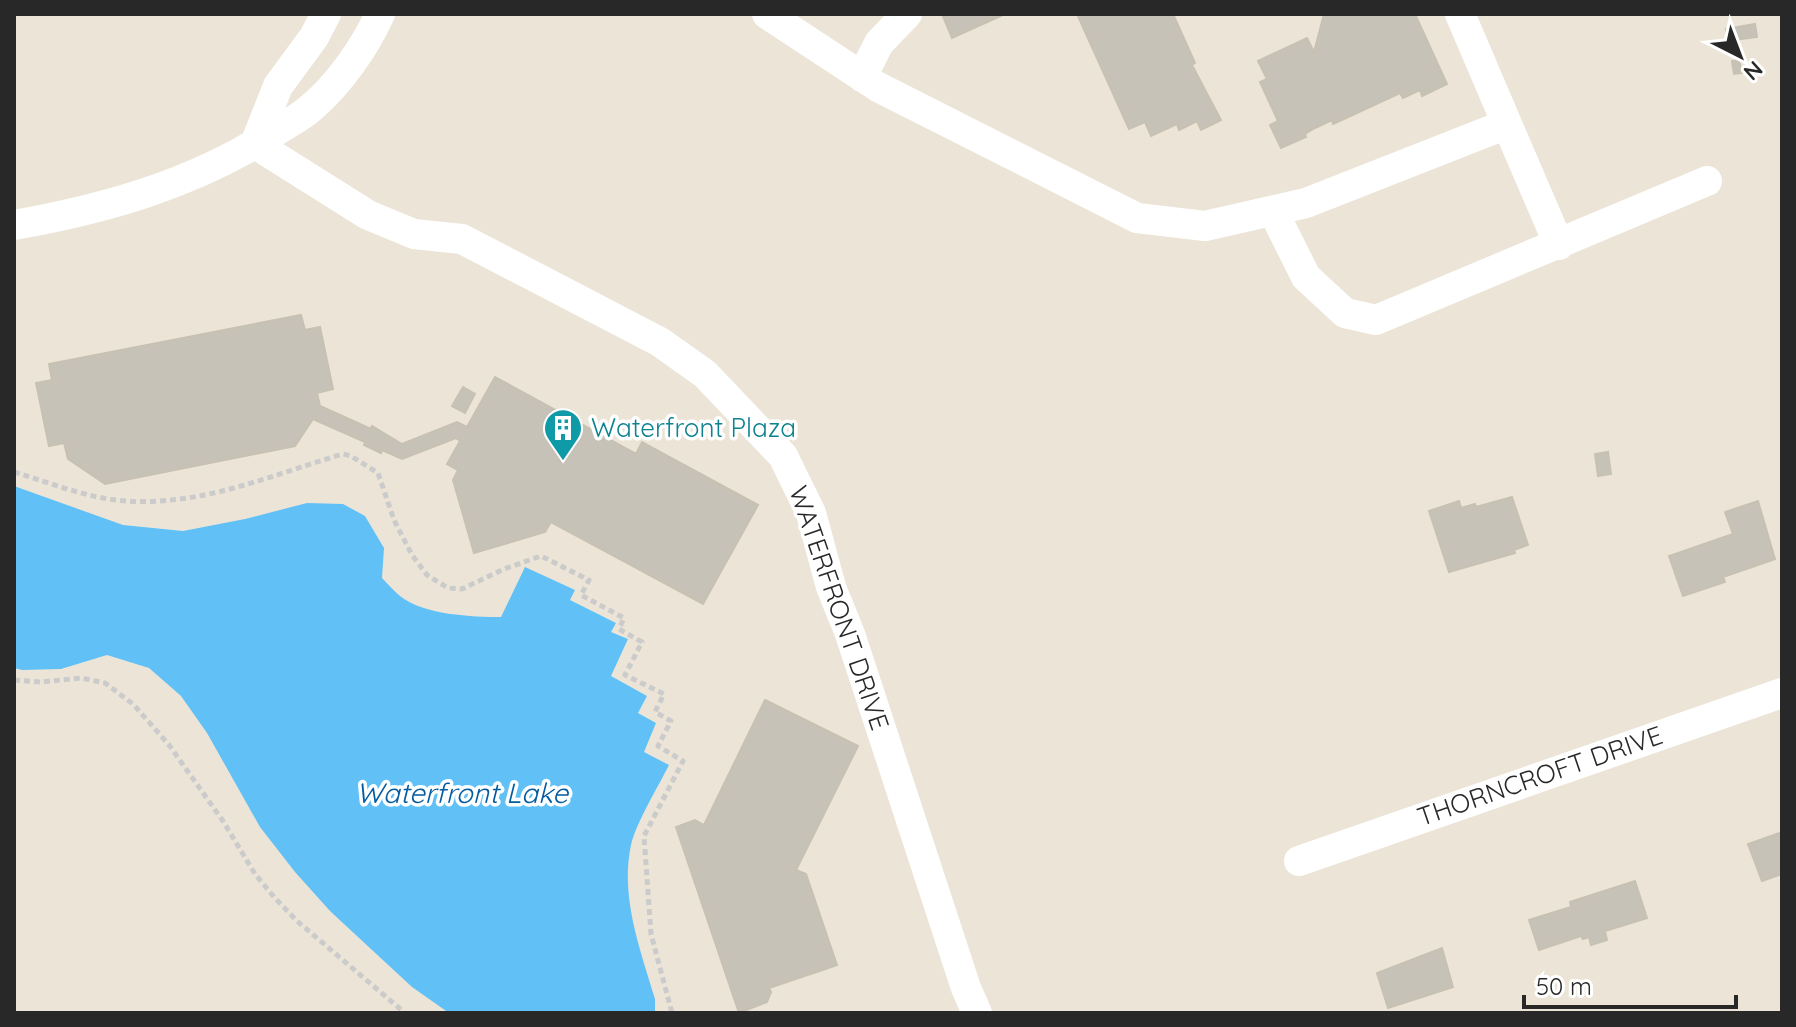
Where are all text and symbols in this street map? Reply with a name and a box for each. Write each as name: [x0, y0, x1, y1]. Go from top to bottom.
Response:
north arrow: [1700, 16, 1780, 96]
text: N: [1738, 55, 1769, 87]
building icon: Waterfront Plaza: [542, 407, 584, 462]
place label: Waterfront Plaza: [591, 411, 796, 444]
street label: WATERFRONT DRIVE: [782, 481, 897, 734]
street label: THORNCROFT DRIVE: [1413, 718, 1667, 833]
water label: Waterfront Lake: [356, 775, 569, 810]
scale bar: [1524, 959, 1736, 1009]
text: 50 m: [1536, 971, 1592, 1001]

